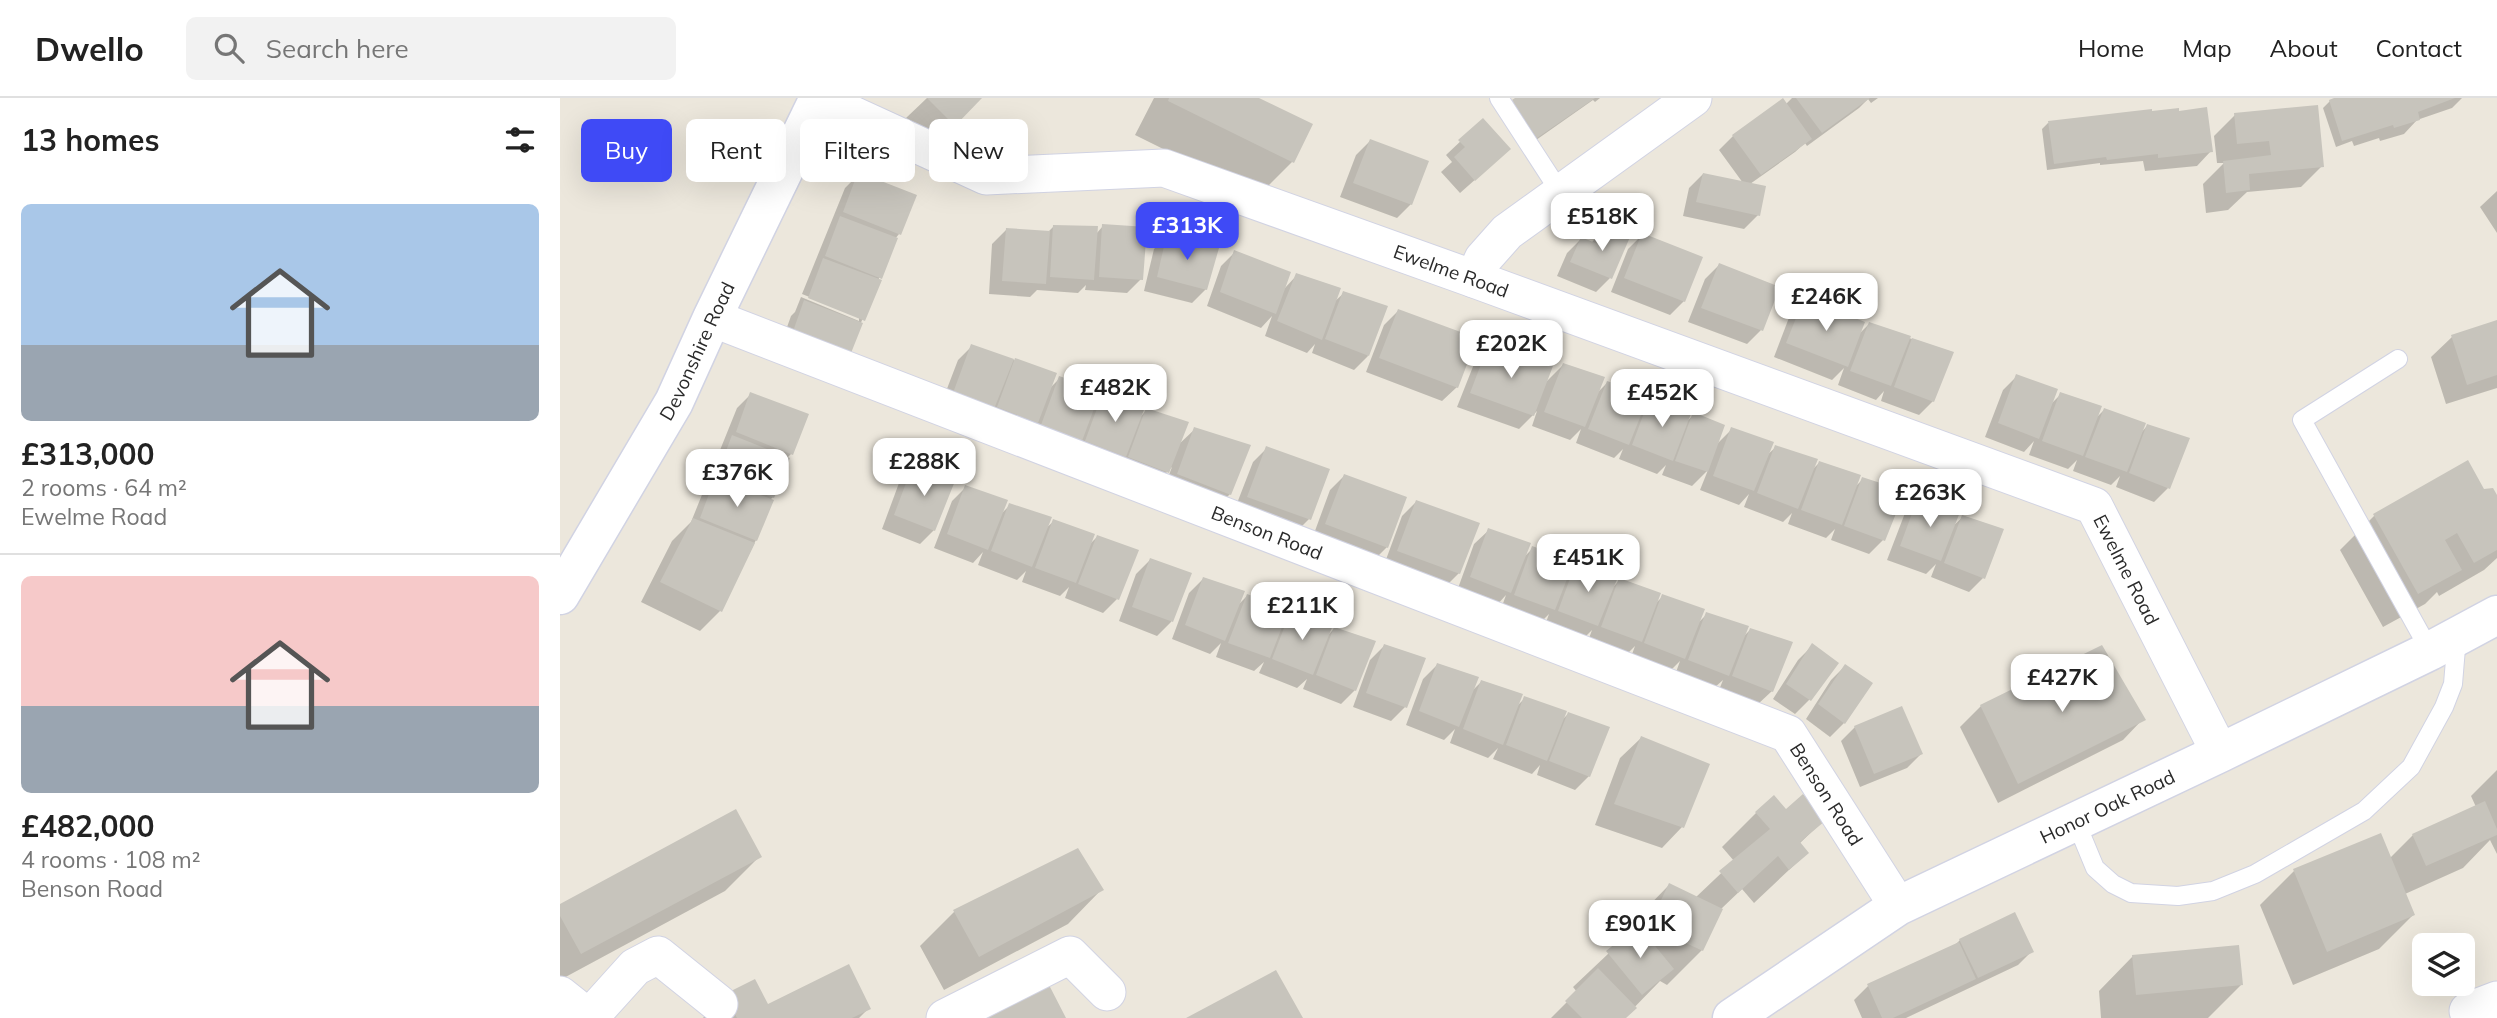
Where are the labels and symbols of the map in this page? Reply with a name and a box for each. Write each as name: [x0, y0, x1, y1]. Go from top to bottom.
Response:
pin: £518K: [1553, 194, 1651, 253]
pin: £313K: [1138, 202, 1236, 262]
street label: Ewelme Road: [1390, 239, 1512, 303]
pin: £246K: [1777, 274, 1875, 333]
street label: Devonshire Road: [654, 278, 740, 425]
pin: £202K: [1462, 320, 1560, 380]
pin: £482K: [1066, 364, 1164, 424]
pin: £452K: [1613, 370, 1711, 429]
pin: £288K: [875, 438, 973, 498]
pin: £376K: [688, 450, 786, 509]
pin: £263K: [1881, 470, 1979, 529]
street label: Benson Road: [1208, 500, 1326, 565]
street label: Ewelme Road: [2088, 510, 2165, 629]
pin: £451K: [1539, 534, 1637, 594]
pin: £211K: [1253, 582, 1351, 642]
pin: £427K: [2013, 654, 2111, 714]
street label: Benson Road: [1785, 738, 1868, 850]
street label: Honor Oak Road: [2036, 764, 2179, 849]
pin: £901K: [1591, 900, 1689, 960]

